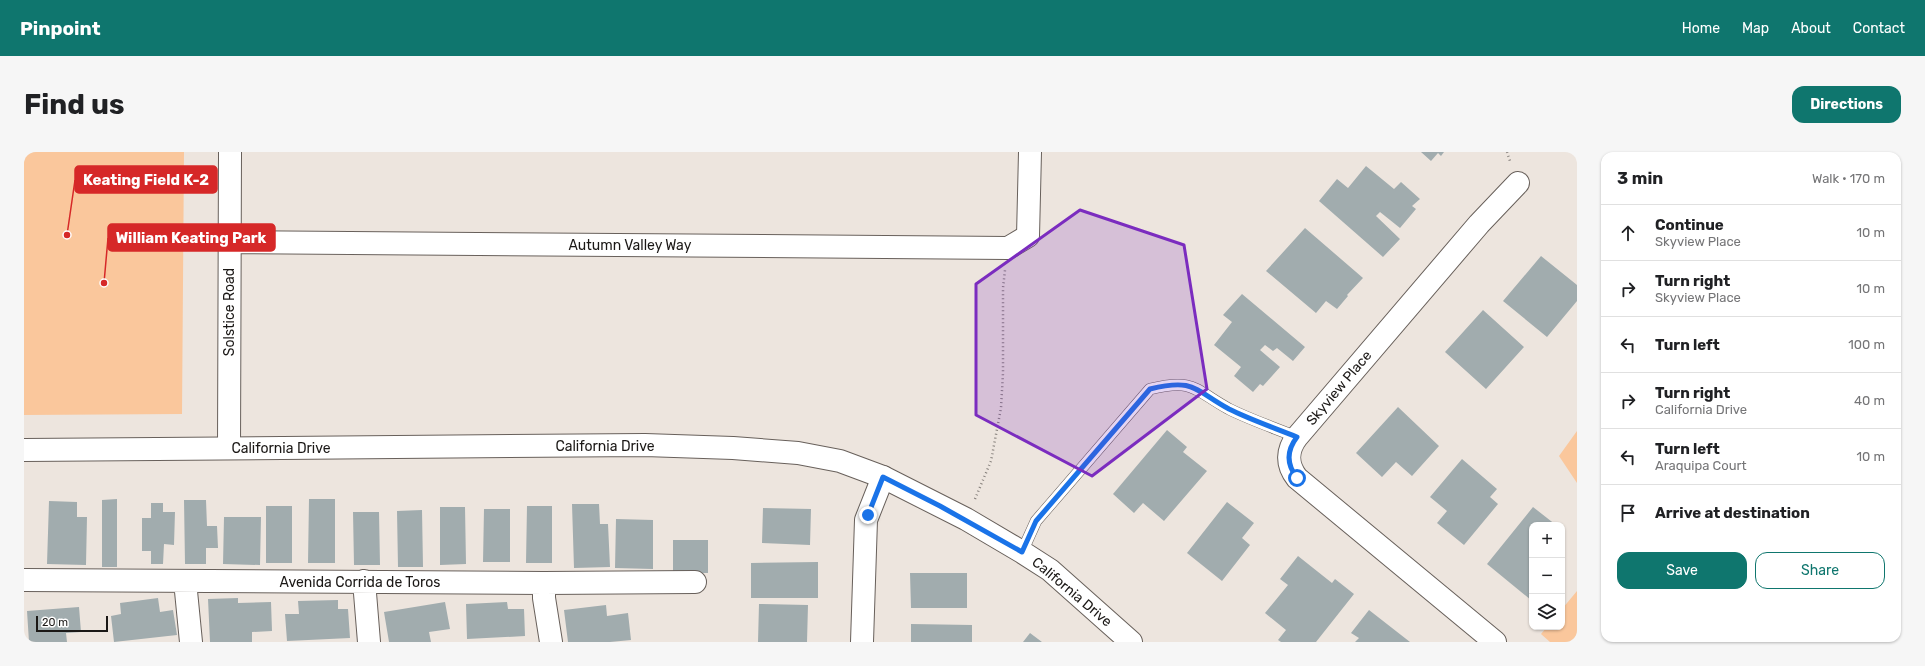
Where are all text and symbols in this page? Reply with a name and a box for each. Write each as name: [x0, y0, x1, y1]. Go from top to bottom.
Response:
text: Pinpoint: [20, 17, 101, 40]
text: Home: [1682, 20, 1720, 37]
text: Map: [1742, 20, 1769, 37]
text: About: [1791, 20, 1831, 37]
text: Contact: [1853, 20, 1905, 37]
button: Directions: [1792, 86, 1901, 123]
text: Find us: [24, 88, 124, 121]
callout: Keating Field K-2: [75, 166, 217, 193]
text: 3 min: [1617, 168, 1663, 188]
text: Keating Field K-2: [83, 171, 209, 189]
text: Walk · 170 m: [1812, 171, 1885, 186]
text: Continue: [1655, 216, 1724, 234]
icon: ahead: [1617, 222, 1639, 244]
callout: William Keating Park: [108, 224, 275, 251]
text: 10 m: [1856, 225, 1885, 240]
text: William Keating Park: [116, 229, 267, 247]
text: Skyview Place: [1655, 234, 1741, 249]
street label: Autumn Valley Way: [569, 237, 692, 254]
street label: Solstice Road: [221, 268, 238, 356]
text: Turn right: [1655, 272, 1730, 290]
icon: right: [1617, 278, 1639, 300]
text: 10 m: [1856, 281, 1885, 296]
text: Skyview Place: [1655, 290, 1741, 305]
icon: left: [1617, 334, 1639, 356]
text: Turn left: [1655, 336, 1720, 354]
text: 100 m: [1848, 337, 1885, 352]
street label: Skyview Place: [1303, 347, 1375, 429]
text: Turn right: [1655, 384, 1730, 402]
icon: right: [1617, 390, 1639, 412]
text: 40 m: [1854, 393, 1885, 408]
text: California Drive: [1655, 402, 1747, 417]
street label: California Drive: [555, 438, 655, 455]
street label: California Drive: [231, 440, 331, 457]
text: Turn left: [1655, 440, 1720, 458]
icon: left: [1617, 446, 1639, 468]
text: 10 m: [1856, 449, 1885, 464]
text: Araquipa Court: [1655, 458, 1747, 473]
route start: [1288, 469, 1306, 487]
icon: arrive: [1617, 502, 1639, 524]
text: Arrive at destination: [1655, 504, 1810, 522]
route end: [859, 506, 877, 524]
map controls: [1529, 522, 1565, 630]
button: +: [1529, 522, 1565, 558]
button: Save: [1617, 552, 1747, 589]
button: Share: [1755, 552, 1885, 589]
street label: California Drive: [1029, 554, 1116, 630]
button: −: [1529, 558, 1565, 594]
street label: Avenida Corrida de Toros: [280, 574, 440, 591]
button: layers: [1529, 594, 1565, 630]
scale bar: [36, 614, 108, 633]
text: 20 m: [42, 616, 68, 629]

